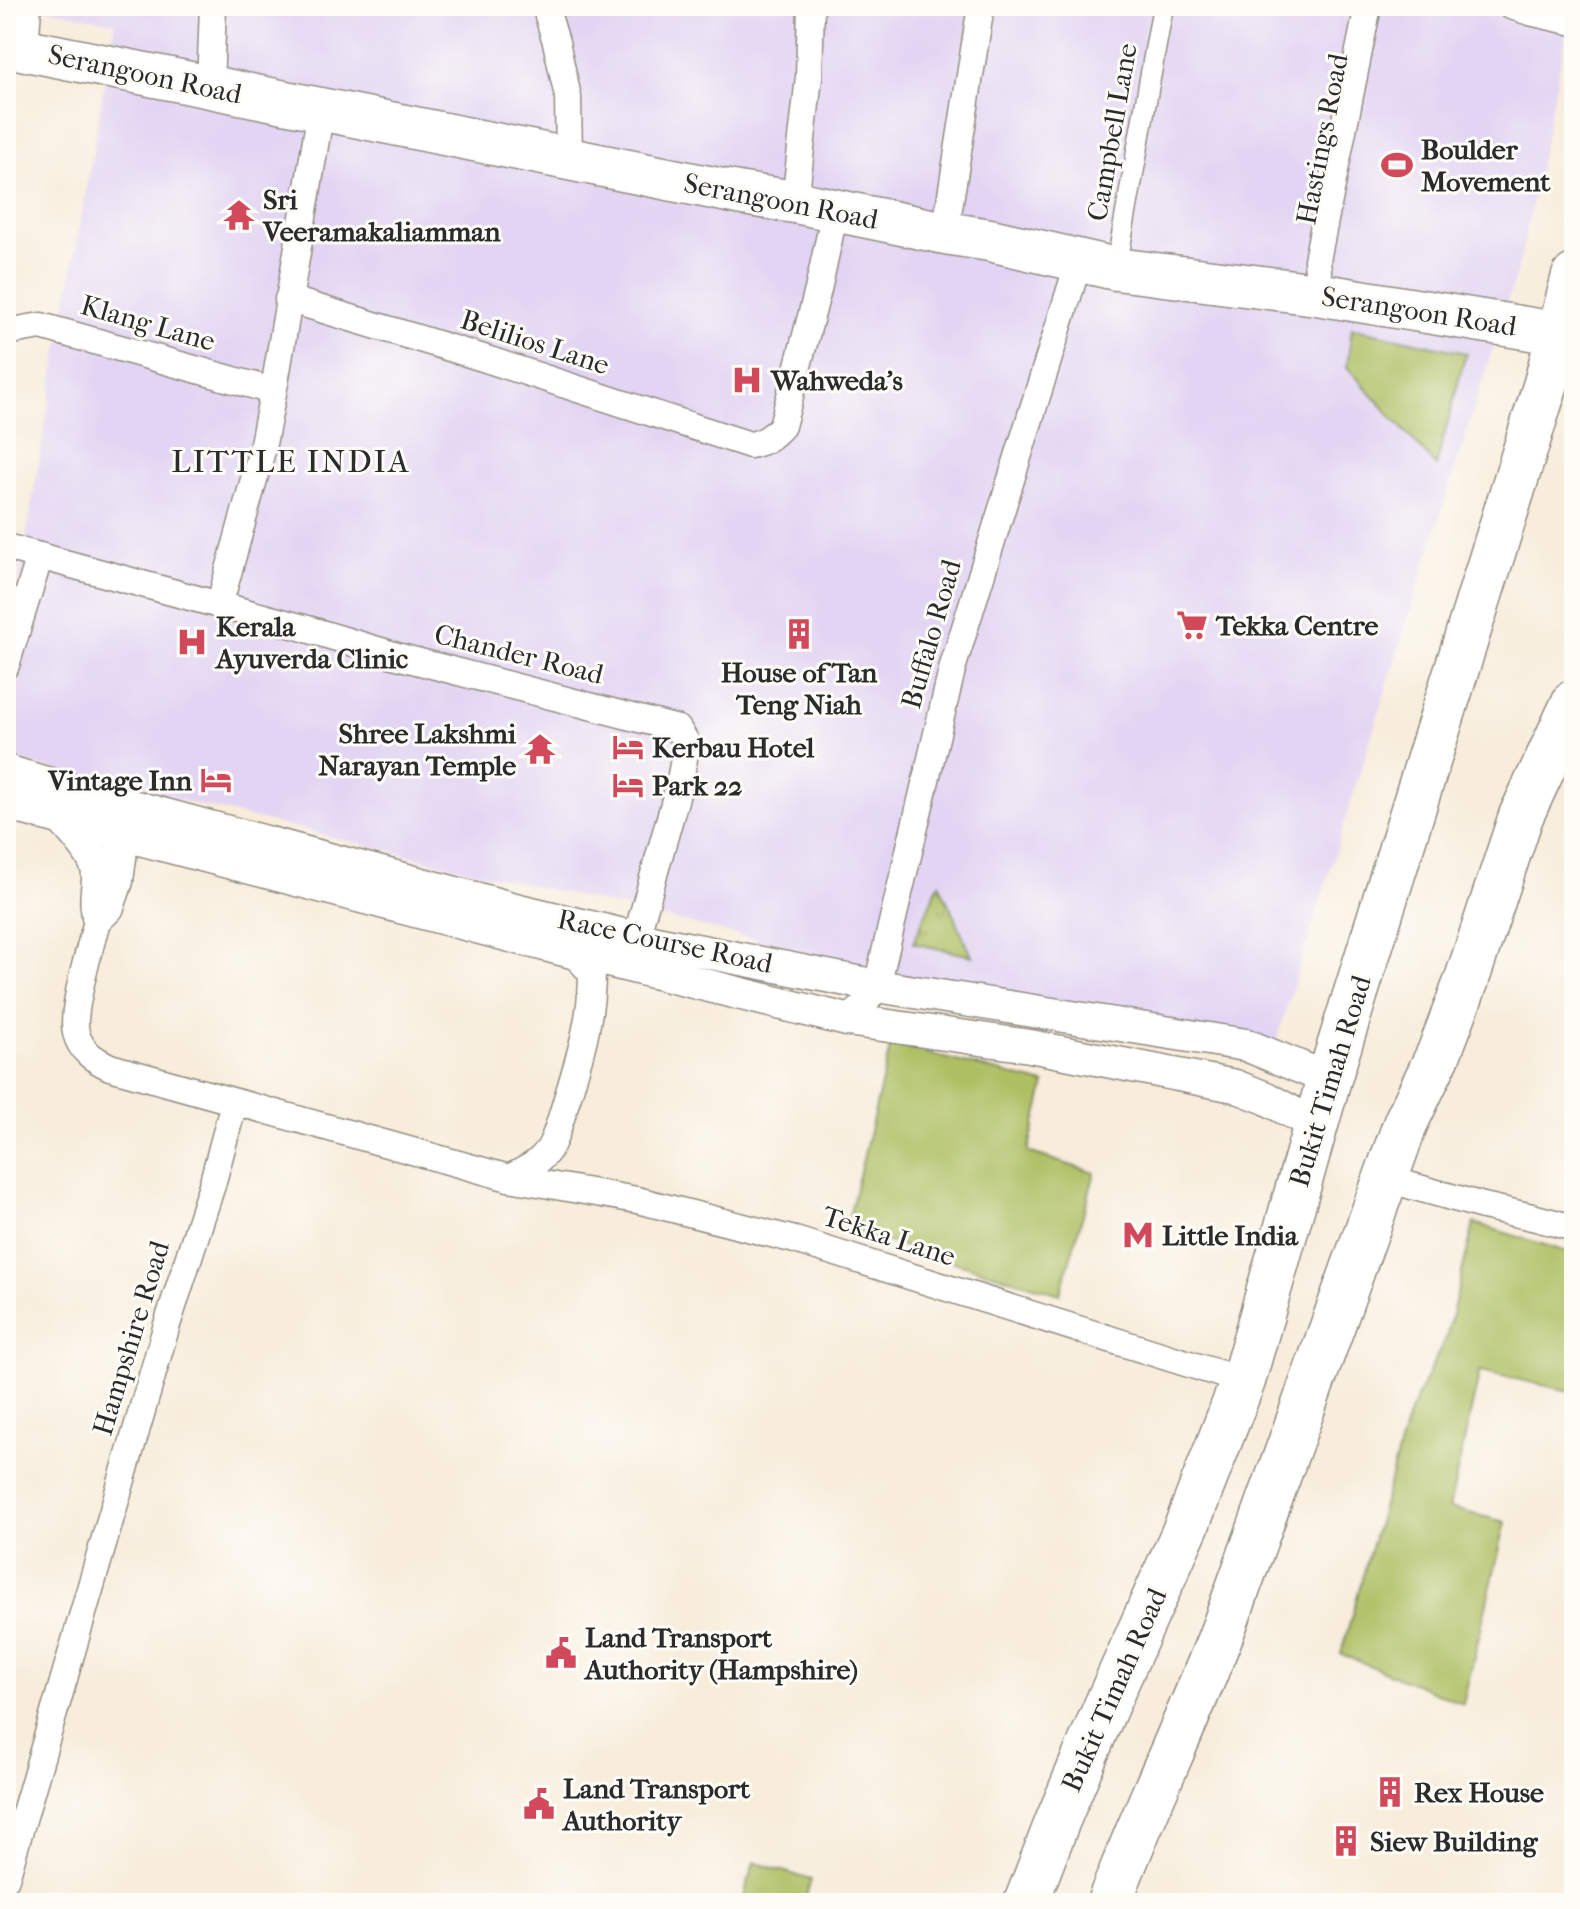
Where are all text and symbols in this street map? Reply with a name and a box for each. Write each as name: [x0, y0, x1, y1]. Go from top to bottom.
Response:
street label: Serangoon Road: [45, 37, 246, 111]
street label: Campbell Lane: [1080, 40, 1144, 223]
street label: Hastings Road: [1289, 50, 1355, 227]
place label: Boulder Movement: [1421, 133, 1551, 198]
sports icon: Boulder Movement: [1380, 148, 1414, 182]
street label: Serangoon Road: [681, 166, 882, 236]
place label: Sri Veeramakaliamman: [262, 183, 501, 248]
temple icon: Sri Veeramakaliamman: [222, 198, 256, 232]
street label: Serangoon Road: [1319, 279, 1520, 343]
street label: Klang Lane: [77, 288, 219, 358]
street label: Belilios Lane: [457, 302, 614, 382]
hospital icon: Wahweda's: [730, 363, 764, 397]
place label: Wahweda's: [770, 364, 903, 397]
district label: LITTLE INDIA: [171, 443, 411, 480]
street label: Buffalo Road: [894, 555, 968, 712]
supermarket icon: Tekka Centre: [1175, 608, 1209, 642]
place label: Tekka Centre: [1215, 609, 1379, 642]
place label: Kerala Ayuverda Clinic: [214, 610, 408, 675]
street label: Chander Road: [431, 617, 608, 691]
building icon: House of Tan Teng Niah: [782, 617, 816, 651]
hospital icon: Kerala Ayuverda Clinic: [175, 625, 209, 659]
place label: House of Tan Teng Niah: [721, 656, 878, 721]
place label: Shree Lakshmi Narayan Temple: [318, 717, 517, 782]
hotel icon: Kerbau Hotel: [611, 730, 645, 764]
place label: Kerbau Hotel: [652, 731, 815, 764]
temple icon: Shree Lakshmi Narayan Temple: [523, 732, 557, 766]
hotel icon: Vintage Inn: [199, 763, 233, 797]
place label: Vintage Inn: [47, 764, 193, 797]
hotel icon: Park 22: [611, 768, 645, 802]
place label: Park 22: [652, 769, 742, 802]
street label: Race Course Road: [554, 902, 776, 980]
street label: Bukit Timah Road: [1282, 971, 1378, 1191]
street label: Tekka Lane: [818, 1199, 960, 1273]
metro station icon: Little India: [1121, 1218, 1155, 1252]
place label: Little India: [1162, 1219, 1299, 1252]
street label: Hampshire Road: [86, 1236, 176, 1439]
street label: Bukit Timah Road: [1054, 1582, 1174, 1797]
place label: Land Transport Authority (Hampshire): [583, 1621, 858, 1686]
public building icon: Land Transport Authority (Hampshire): [544, 1636, 578, 1670]
place label: Land Transport Authority: [561, 1772, 751, 1837]
building icon: Rex House: [1373, 1775, 1407, 1809]
place label: Rex House: [1414, 1776, 1544, 1809]
public building icon: Land Transport Authority: [522, 1787, 556, 1821]
building icon: Siew Building: [1329, 1824, 1363, 1858]
place label: Siew Building: [1370, 1825, 1539, 1858]

